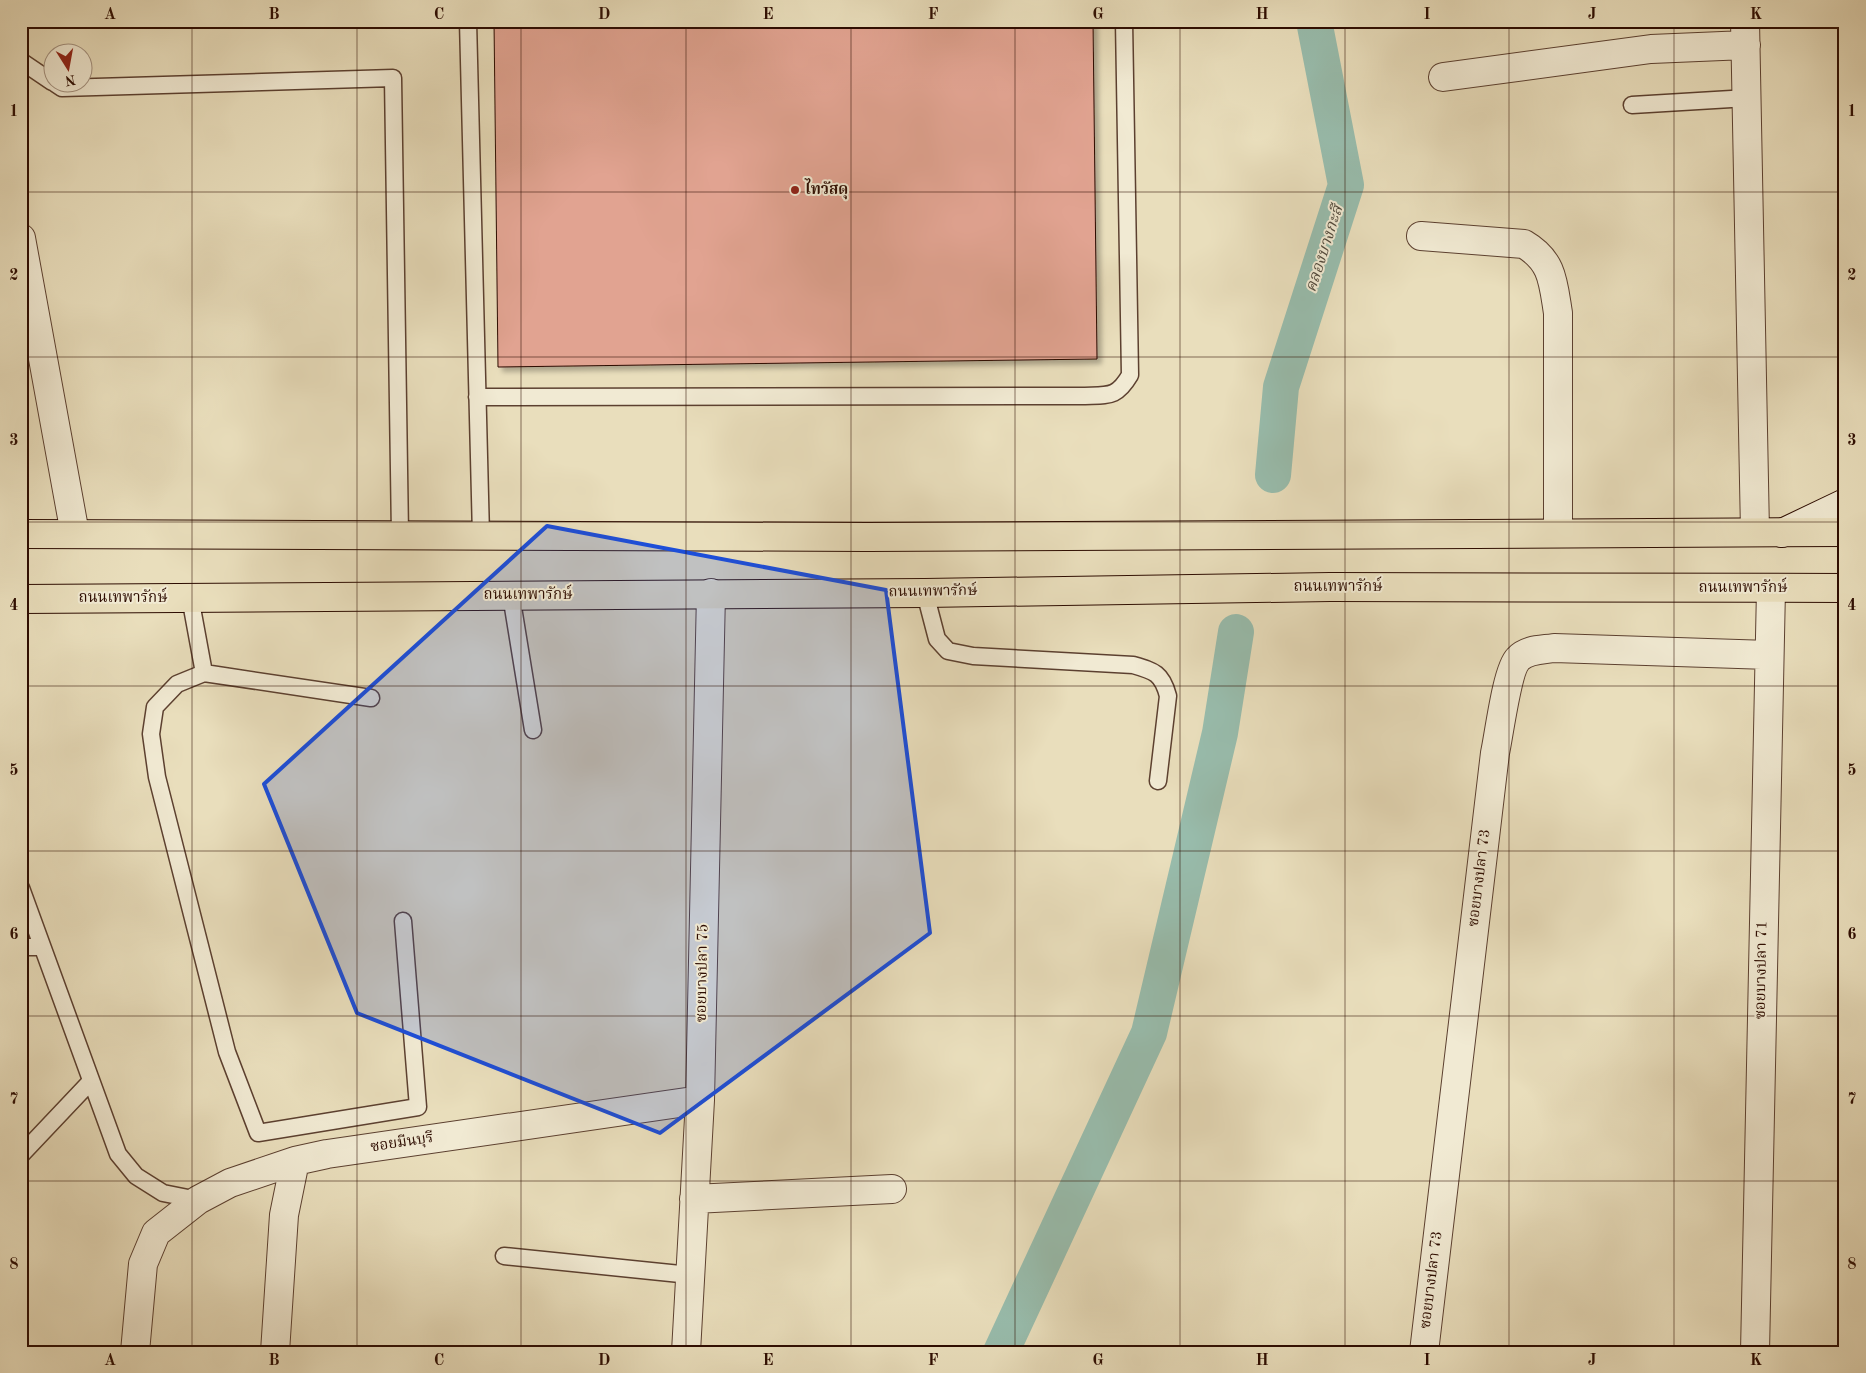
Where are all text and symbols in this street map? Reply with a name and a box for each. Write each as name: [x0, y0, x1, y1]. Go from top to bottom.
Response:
text: A: [104, 7, 116, 23]
text: B: [268, 7, 280, 23]
text: C: [434, 7, 444, 23]
text: D: [598, 7, 610, 23]
text: E: [762, 7, 774, 23]
text: F: [928, 7, 939, 23]
text: G: [1092, 7, 1104, 23]
text: H: [1255, 7, 1269, 23]
text: I: [1423, 7, 1431, 23]
text: J: [1588, 7, 1597, 23]
text: K: [1750, 7, 1762, 23]
north arrow: [42, 42, 92, 92]
text: N: [63, 72, 77, 88]
text: 1: [9, 104, 19, 120]
text: 1: [1847, 104, 1857, 120]
place label: ไทวัสดุ: [804, 178, 848, 200]
marker: ไทวัสดุ: [789, 184, 801, 196]
water label: คลองบางกะสี: [1302, 201, 1347, 294]
text: 2: [9, 268, 19, 284]
text: 2: [1847, 268, 1857, 284]
text: 3: [9, 433, 19, 449]
text: 3: [1847, 433, 1857, 449]
street label: ถนนเทพารักษ์: [1294, 576, 1383, 595]
street label: ถนนเทพารักษ์: [1699, 577, 1788, 596]
street label: ถนนเทพารักษ์: [888, 580, 978, 600]
street label: ถนนเทพารักษ์: [484, 584, 573, 603]
street label: ถนนเทพารักษ์: [79, 587, 168, 606]
text: 4: [9, 598, 19, 614]
text: 4: [1847, 598, 1857, 614]
text: 5: [9, 763, 19, 779]
text: 5: [1847, 763, 1857, 779]
street label: ซอยบางปลา 73: [1466, 828, 1493, 928]
street label: ซอยบางปลา 71: [1753, 921, 1770, 1019]
street label: ซอยบางปลา 75: [694, 924, 711, 1022]
text: 6: [9, 927, 19, 943]
text: 6: [1847, 927, 1857, 943]
text: 7: [9, 1092, 19, 1108]
text: 7: [1847, 1092, 1857, 1108]
street label: ซอยมีนบุรี: [369, 1128, 435, 1157]
street label: ซอยบางปลา 73: [1418, 1230, 1445, 1330]
text: 8: [9, 1257, 19, 1273]
text: 8: [1847, 1257, 1857, 1273]
text: A: [104, 1353, 116, 1369]
text: B: [268, 1353, 280, 1369]
text: C: [434, 1353, 444, 1369]
text: D: [598, 1353, 610, 1369]
text: E: [762, 1353, 774, 1369]
text: F: [928, 1353, 939, 1369]
text: G: [1092, 1353, 1104, 1369]
text: H: [1255, 1353, 1269, 1369]
text: I: [1423, 1353, 1431, 1369]
text: J: [1588, 1353, 1597, 1369]
text: K: [1750, 1353, 1762, 1369]

